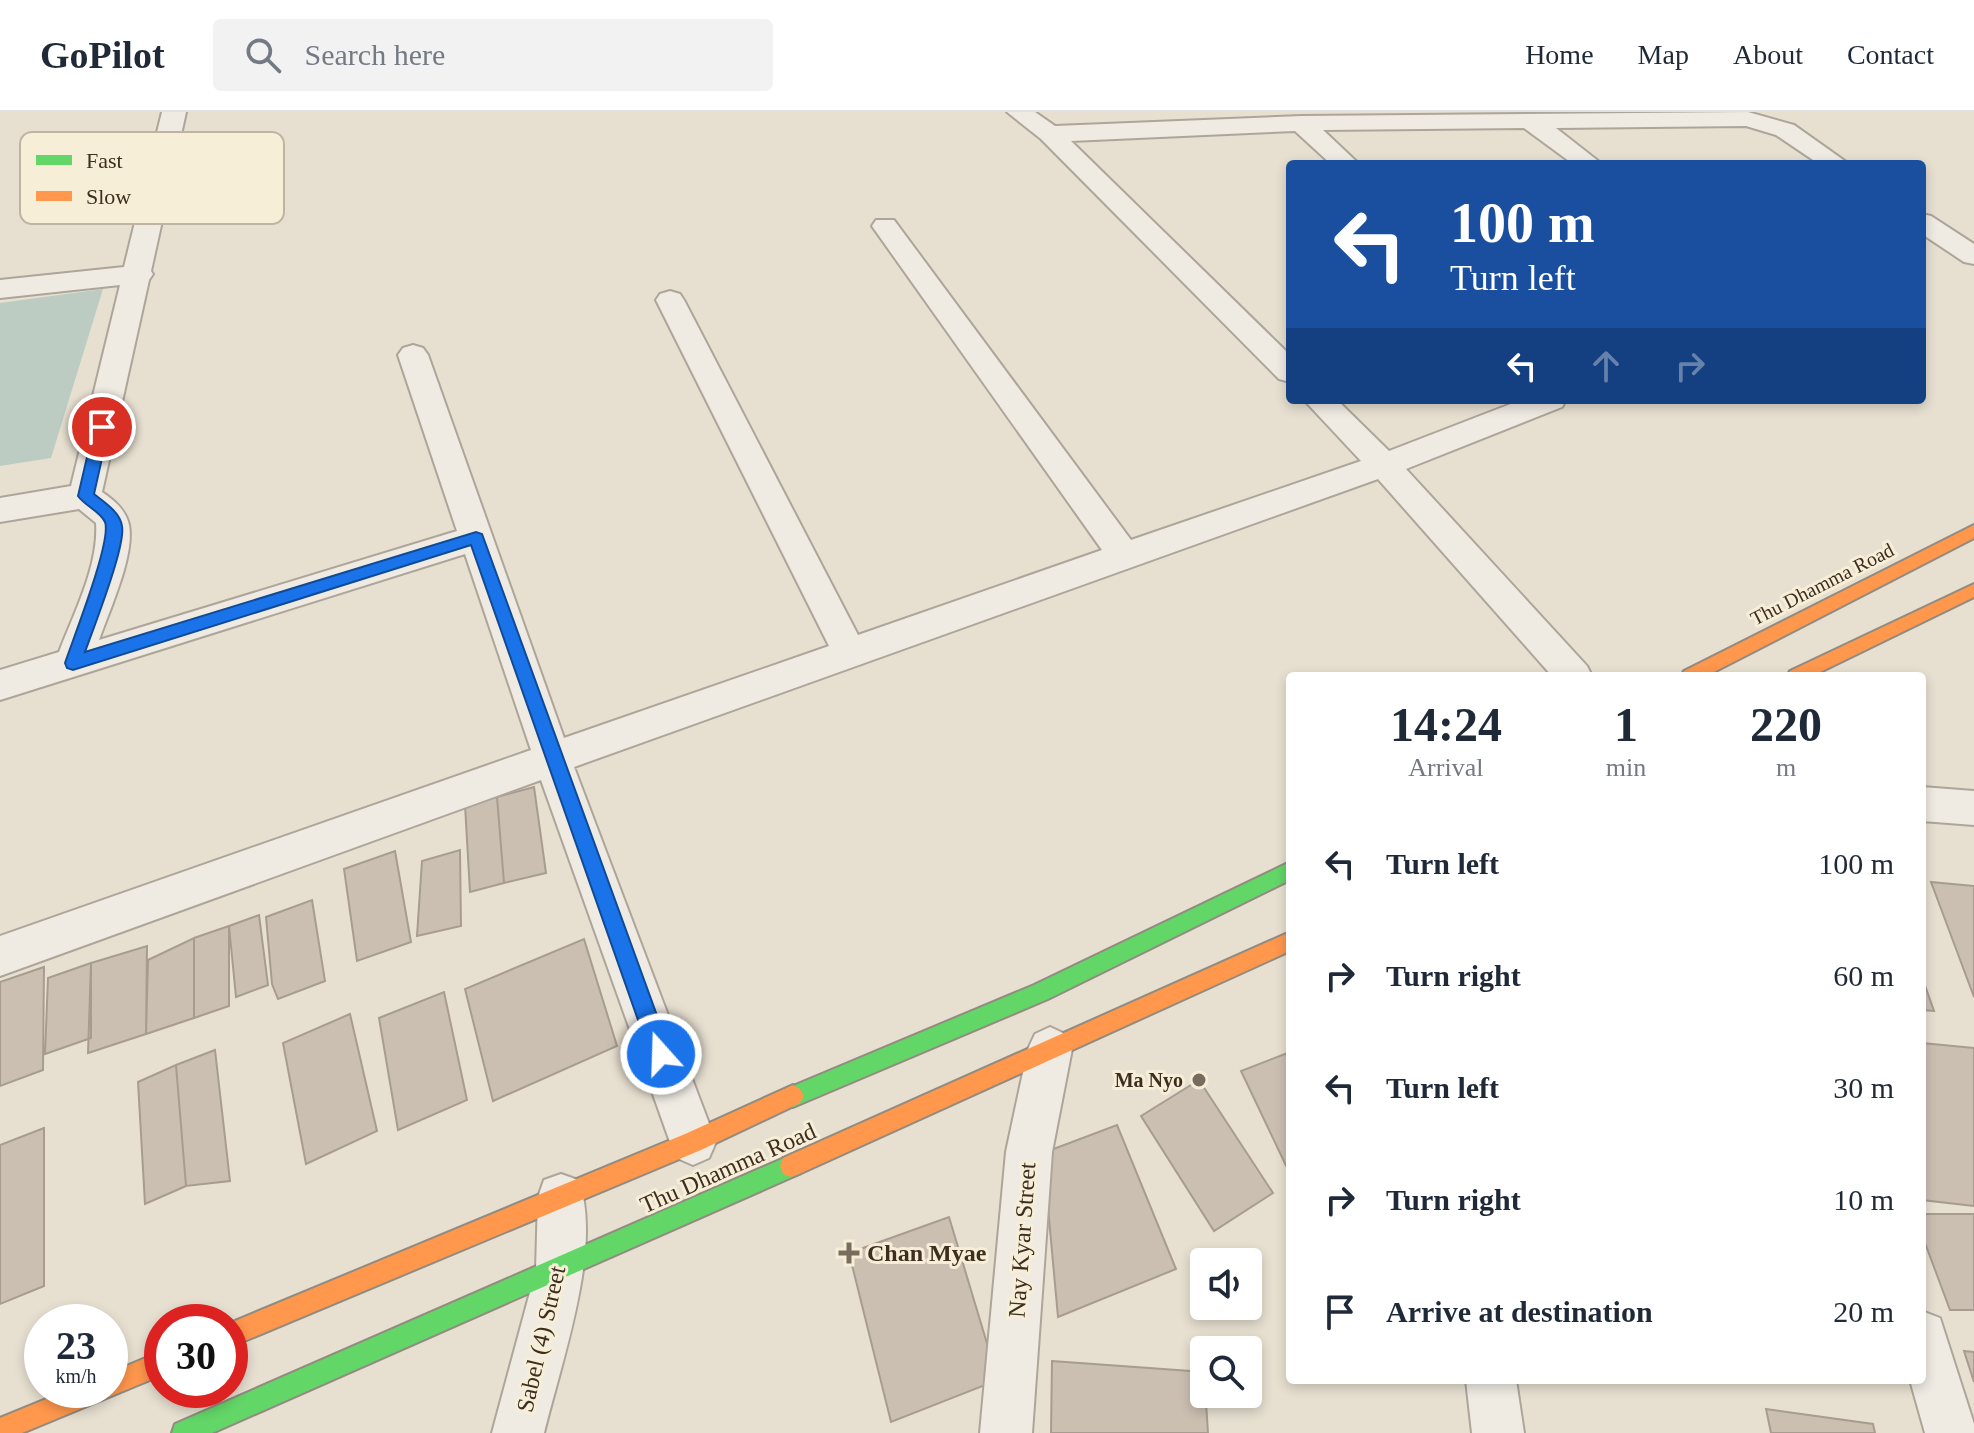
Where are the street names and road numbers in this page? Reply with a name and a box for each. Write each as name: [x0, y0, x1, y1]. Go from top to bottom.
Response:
street label: Thu Dhamma Road: [1747, 538, 1897, 630]
street label: Thu Dhamma Road: [636, 1118, 820, 1218]
street label: Nay Kyar Street: [1004, 1161, 1040, 1319]
street label: Sabel (4) Street: [512, 1263, 571, 1415]

